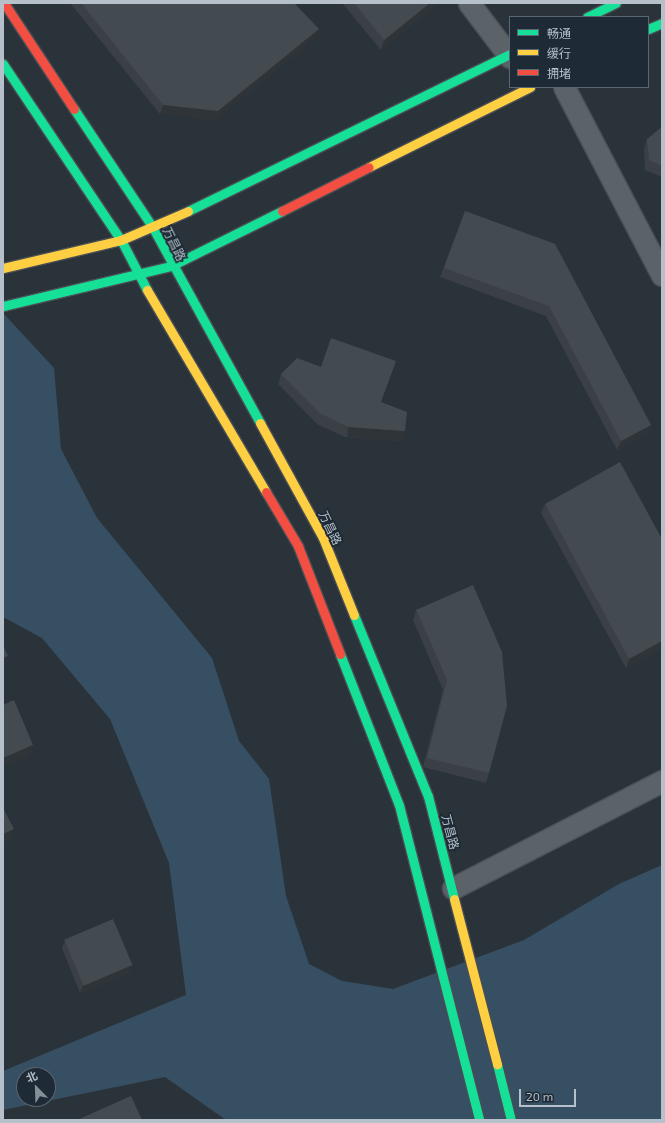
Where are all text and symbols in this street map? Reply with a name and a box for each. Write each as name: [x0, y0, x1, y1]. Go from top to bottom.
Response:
legend: [509, 16, 649, 88]
text: 畅通: [547, 26, 571, 40]
text: 缓行: [547, 46, 571, 60]
text: 拥堵: [547, 66, 571, 80]
street label: 万昌路: [160, 225, 188, 263]
street label: 万昌路: [316, 509, 344, 547]
street label: 万昌路: [438, 813, 462, 851]
north arrow: [16, 1067, 56, 1107]
text: 北: [24, 1068, 39, 1085]
scale bar: [521, 1081, 578, 1107]
text: 20 m: [526, 1089, 553, 1103]

